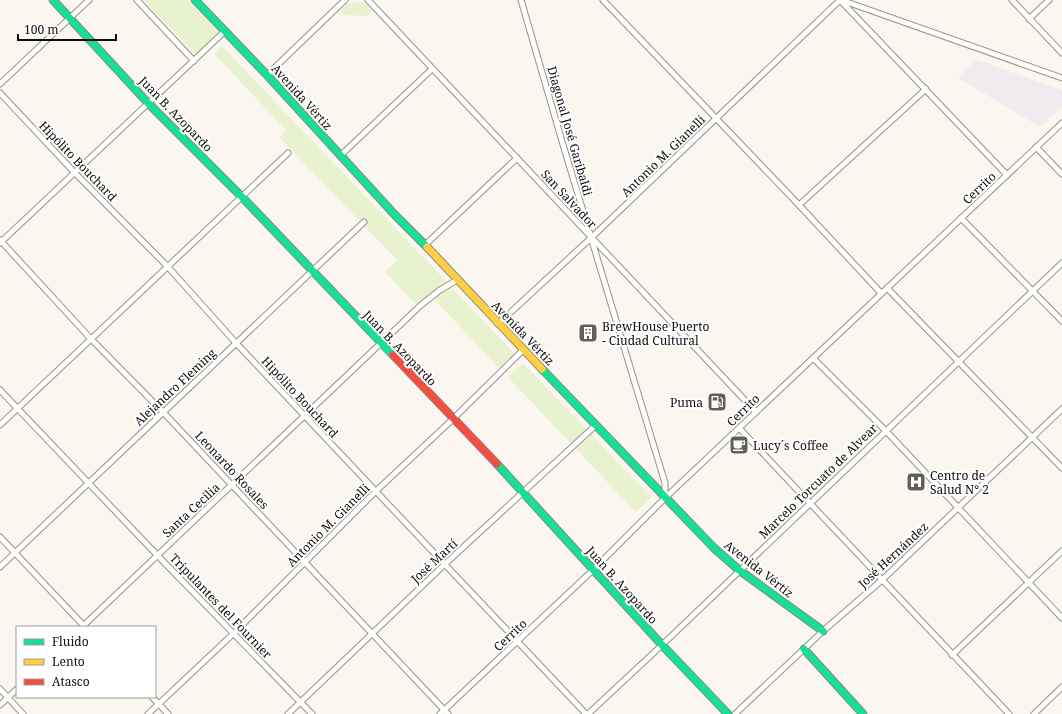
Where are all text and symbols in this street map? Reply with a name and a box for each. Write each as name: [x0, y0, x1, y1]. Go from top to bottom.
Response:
scale bar: [18, 16, 116, 42]
text: 100 m: [24, 21, 59, 38]
street label: Avenida Vértiz: [268, 60, 336, 134]
street label: Diagonal José Garibaldi: [543, 64, 597, 198]
street label: Juan B. Azopardo: [135, 72, 217, 156]
street label: Antonio M. Gianelli: [617, 111, 709, 201]
street label: Hipólito Bouchard: [35, 117, 121, 205]
street label: San Salvador: [537, 166, 601, 232]
street label: Cerrito: [959, 168, 1000, 208]
street label: Avenida Vértiz: [488, 297, 558, 369]
street label: Juan B. Azopardo: [359, 306, 441, 390]
place label: BrewHouse Puerto - Ciudad Cultural: [602, 318, 709, 349]
building icon: BrewHouse Puerto - Ciudad Cultural: [577, 322, 599, 344]
street label: Alejandro Fleming: [130, 344, 220, 429]
street label: Hipólito Bouchard: [258, 353, 343, 442]
street label: Cerrito: [723, 390, 763, 430]
fuel station icon: Puma: [706, 391, 728, 413]
place label: Puma: [670, 394, 703, 411]
street label: Marcelo Torcuato de Alvear: [755, 420, 881, 542]
street label: Leonardo Rosales: [191, 427, 273, 513]
cafe icon: Lucy´s Coffee: [728, 434, 750, 456]
place label: Lucy´s Coffee: [753, 437, 828, 454]
place label: Centro de Salud N° 2: [930, 467, 989, 498]
hospital icon: Centro de Salud N° 2: [905, 471, 927, 493]
street label: Santa Cecilia: [159, 479, 224, 541]
street label: Antonio M. Gianelli: [283, 480, 373, 570]
street label: José Hernández: [854, 518, 932, 593]
street label: José Martí: [406, 535, 461, 588]
street label: Avenida Vértiz: [721, 537, 797, 601]
street label: Juan B. Azopardo: [582, 542, 662, 628]
street label: Tripulantes del Fournier: [166, 550, 276, 663]
street label: Cerrito: [490, 615, 531, 655]
legend: [16, 626, 156, 698]
text: Fluido: [52, 633, 89, 650]
text: Lento: [52, 653, 85, 670]
text: Atasco: [52, 673, 90, 690]

